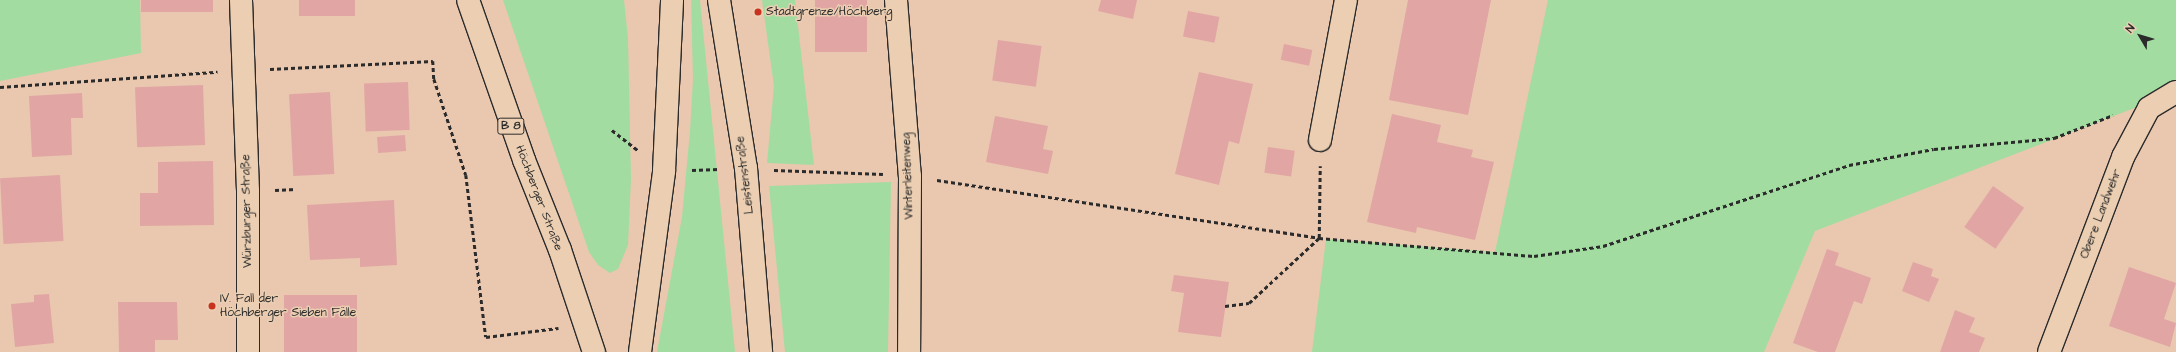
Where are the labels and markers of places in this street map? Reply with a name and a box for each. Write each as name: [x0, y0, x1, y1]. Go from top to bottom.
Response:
place label: Stadtgrenze/Höchberg: [766, 5, 892, 19]
marker: Stadtgrenze/Höchberg: [753, 7, 763, 17]
place label: IV. Fall der Höchberger Sieben Fälle: [220, 292, 356, 320]
marker: IV. Fall der Höchberger Sieben Fälle: [207, 301, 217, 311]

